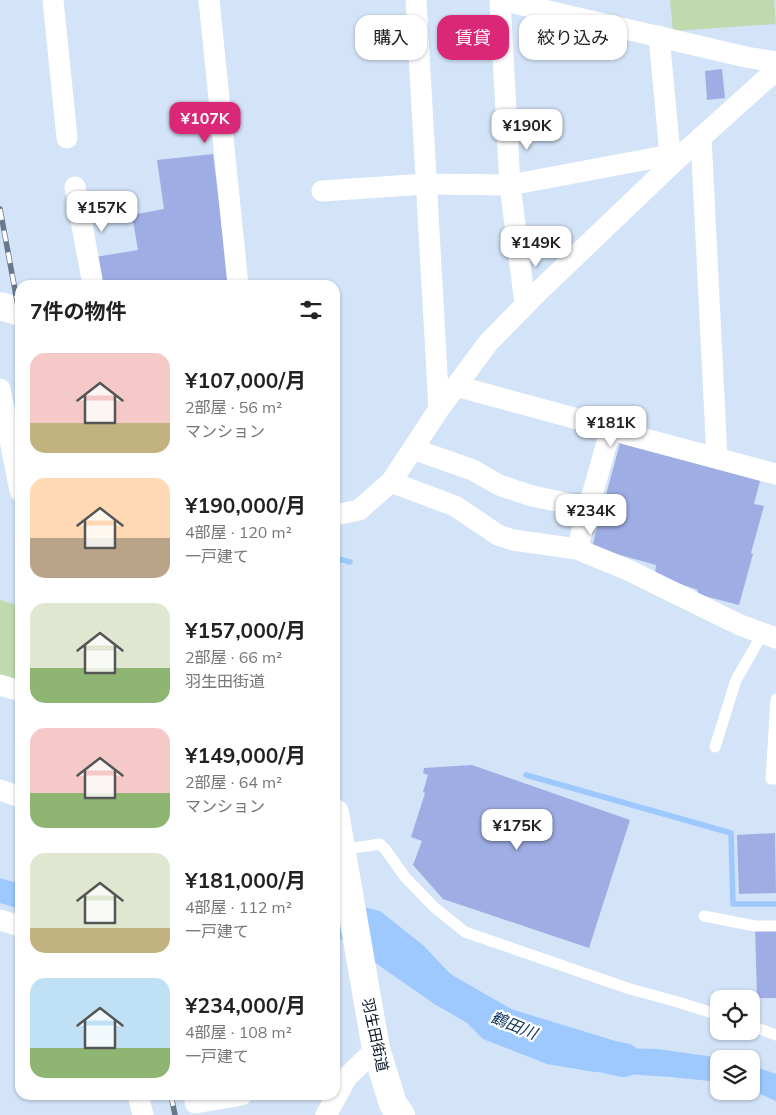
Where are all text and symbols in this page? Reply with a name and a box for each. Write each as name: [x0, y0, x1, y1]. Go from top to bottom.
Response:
chip: 購入: [355, 15, 427, 60]
chip: 賃貸: [437, 15, 509, 60]
chip: 絞り込み: [519, 15, 627, 60]
pin: ¥107K: [170, 102, 240, 144]
text: ¥107K: [180, 108, 230, 128]
pin: ¥190K: [492, 108, 562, 151]
text: ¥190K: [502, 115, 552, 135]
pin: ¥157K: [67, 190, 137, 233]
text: ¥157K: [77, 197, 127, 217]
pin: ¥149K: [501, 226, 571, 268]
text: ¥149K: [511, 232, 561, 252]
icon: filters: [297, 296, 325, 324]
text: 7件の物件: [30, 298, 127, 324]
text: ¥107,000/月: [185, 367, 306, 393]
icon: home: [70, 373, 130, 433]
text: 2部屋 · 56 m²: [185, 397, 282, 417]
pin: ¥181K: [576, 406, 646, 448]
text: ¥181K: [586, 412, 636, 432]
text: マンション: [185, 421, 265, 441]
text: ¥190,000/月: [185, 492, 306, 518]
pin: ¥234K: [556, 494, 626, 536]
icon: home: [70, 498, 130, 558]
text: ¥234K: [566, 500, 616, 520]
text: 4部屋 · 120 m²: [185, 522, 292, 542]
text: 一戸建て: [185, 546, 249, 566]
text: ¥157,000/月: [185, 617, 306, 643]
icon: home: [70, 623, 130, 683]
text: 2部屋 · 66 m²: [185, 647, 282, 667]
text: 羽生田街道: [185, 671, 265, 691]
text: ¥149,000/月: [185, 742, 306, 768]
icon: home: [70, 748, 130, 808]
text: 2部屋 · 64 m²: [185, 772, 282, 792]
text: マンション: [185, 796, 265, 816]
pin: ¥175K: [482, 808, 552, 851]
text: ¥175K: [492, 815, 542, 835]
text: ¥181,000/月: [185, 867, 306, 893]
icon: home: [70, 873, 130, 933]
text: 4部屋 · 112 m²: [185, 897, 292, 917]
text: 一戸建て: [185, 921, 249, 941]
map controls: [710, 990, 760, 1100]
button: locate: [710, 990, 760, 1040]
text: ¥234,000/月: [185, 992, 306, 1018]
street label: 羽生田街道: [358, 996, 393, 1074]
icon: home: [70, 998, 130, 1058]
water label: 鶴田川: [488, 1007, 542, 1044]
text: 4部屋 · 108 m²: [185, 1022, 292, 1042]
text: 一戸建て: [185, 1046, 249, 1066]
button: layers: [710, 1050, 760, 1100]

